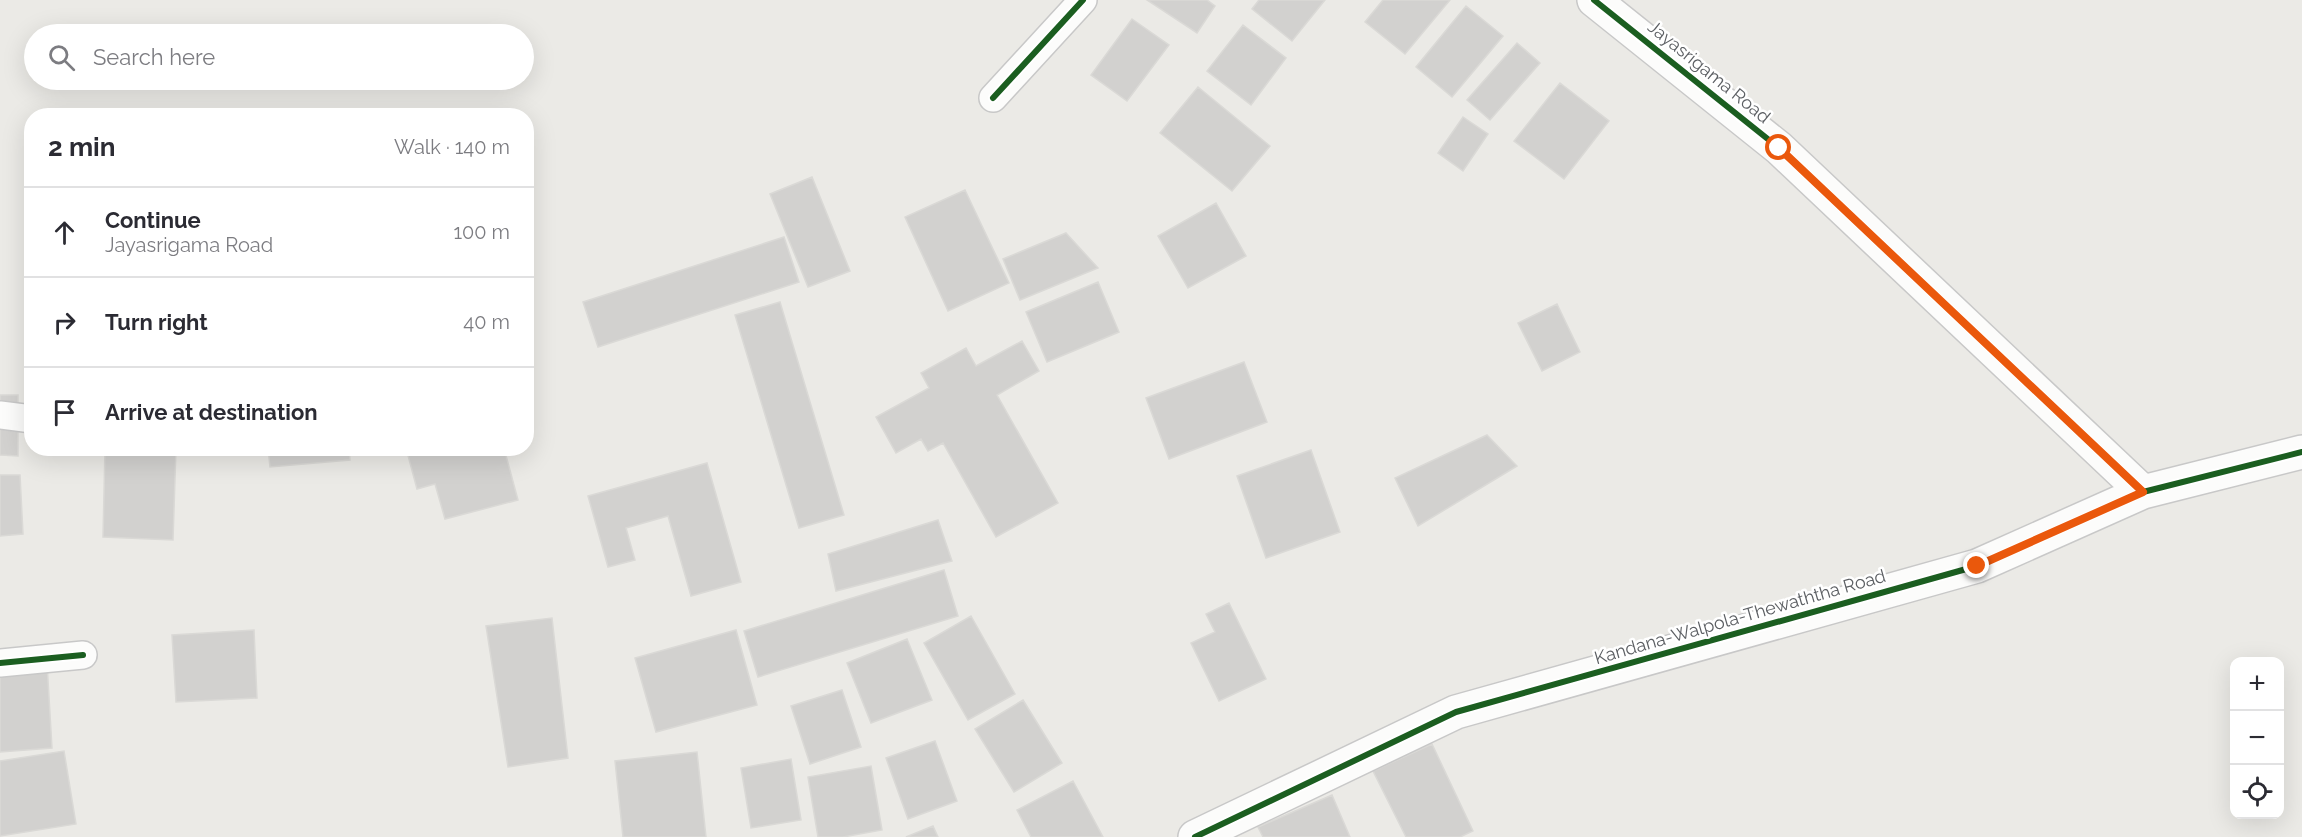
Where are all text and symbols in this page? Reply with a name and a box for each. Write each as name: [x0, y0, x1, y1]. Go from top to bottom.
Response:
street label: Jayasrigama Road: [1644, 16, 1775, 127]
search box: [24, 24, 534, 90]
icon: search: [45, 41, 78, 74]
text: Search here: [93, 44, 215, 70]
text: 2 min: [48, 132, 115, 162]
route start: [1765, 134, 1791, 160]
text: Walk · 140 m: [394, 135, 510, 159]
text: Continue: [105, 207, 201, 233]
icon: ahead: [48, 216, 81, 249]
text: 100 m: [453, 220, 510, 244]
text: Jayasrigama Road: [105, 233, 273, 257]
icon: right: [48, 306, 81, 339]
text: Turn right: [105, 309, 208, 335]
text: 40 m: [463, 310, 510, 334]
icon: arrive: [48, 396, 81, 429]
text: Arrive at destination: [105, 399, 318, 425]
route end: [1963, 552, 1989, 578]
street label: Kandana-Walpola-Thewaththa Road: [1592, 565, 1888, 668]
map controls: [2230, 657, 2284, 819]
button: +: [2230, 657, 2284, 711]
button: −: [2230, 711, 2284, 765]
button: locate: [2230, 765, 2284, 819]

